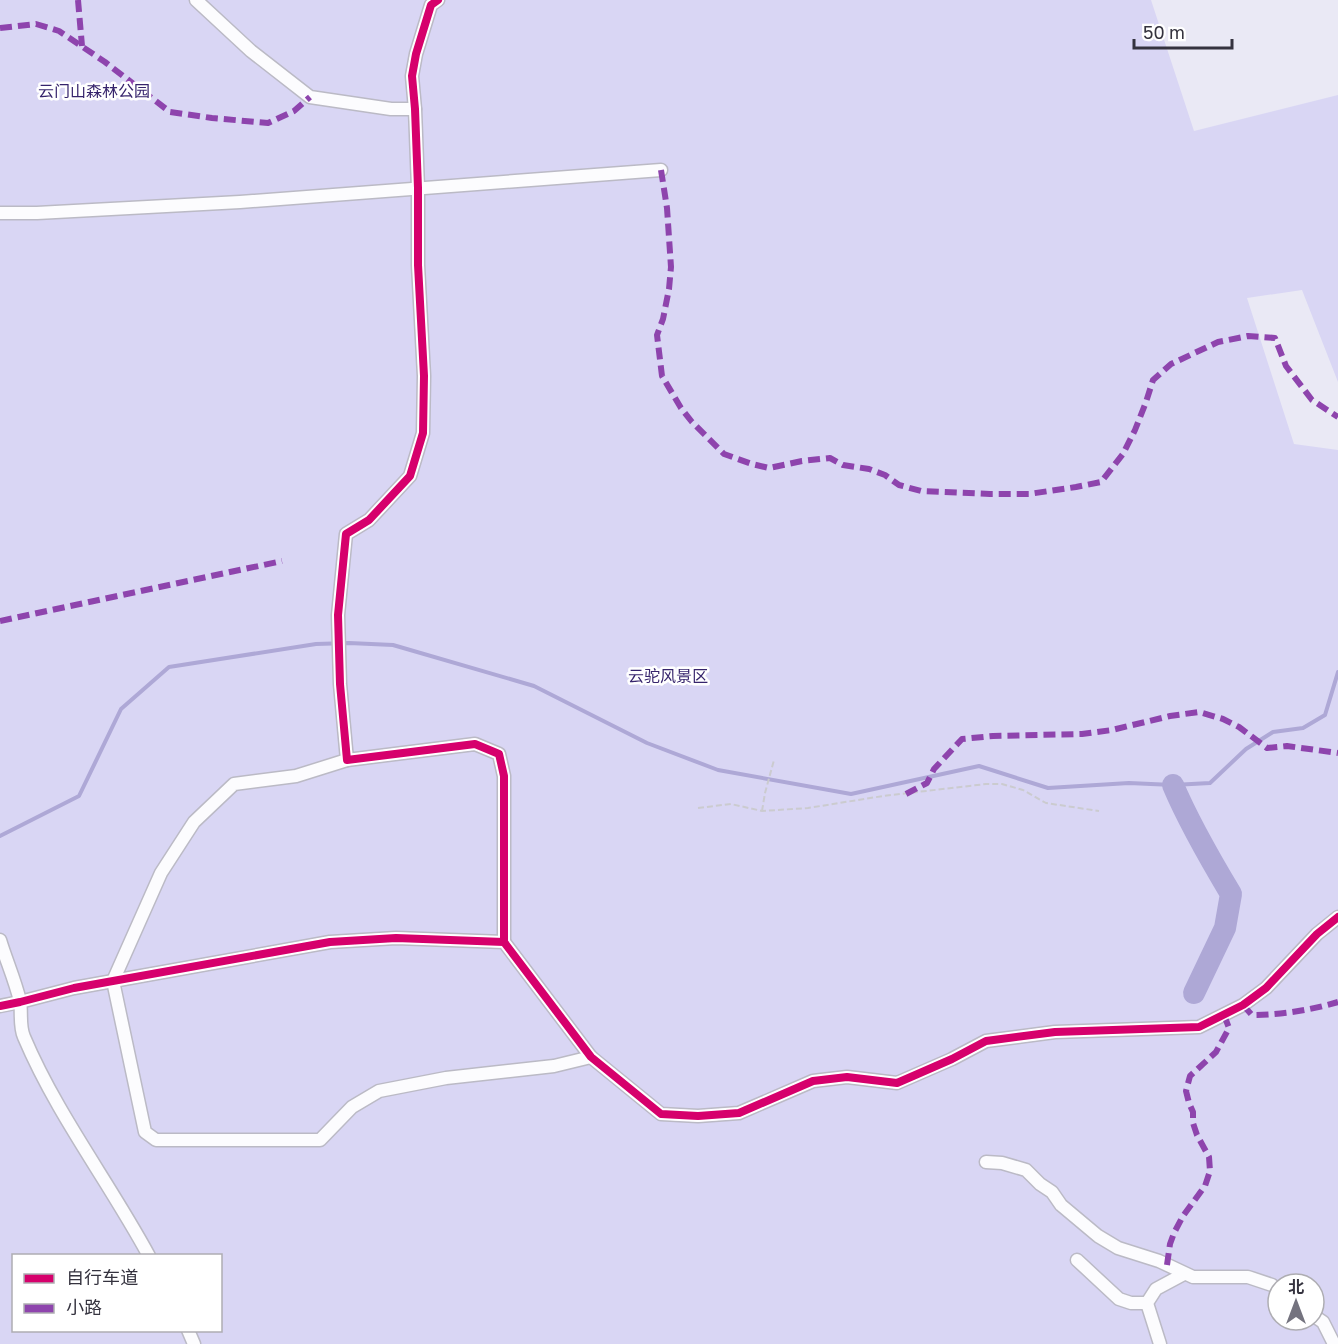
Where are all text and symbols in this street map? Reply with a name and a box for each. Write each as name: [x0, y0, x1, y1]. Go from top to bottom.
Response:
scale bar: [1134, 12, 1232, 50]
text: 50 m: [1143, 21, 1185, 43]
park label: 云门山森林公园: [38, 81, 150, 101]
park label: 云驼风景区: [628, 666, 708, 686]
legend: [12, 1254, 222, 1332]
text: 自行车道: [66, 1266, 138, 1288]
north arrow: [1266, 1272, 1326, 1332]
text: 北: [1288, 1277, 1304, 1297]
text: 小路: [66, 1296, 102, 1318]

